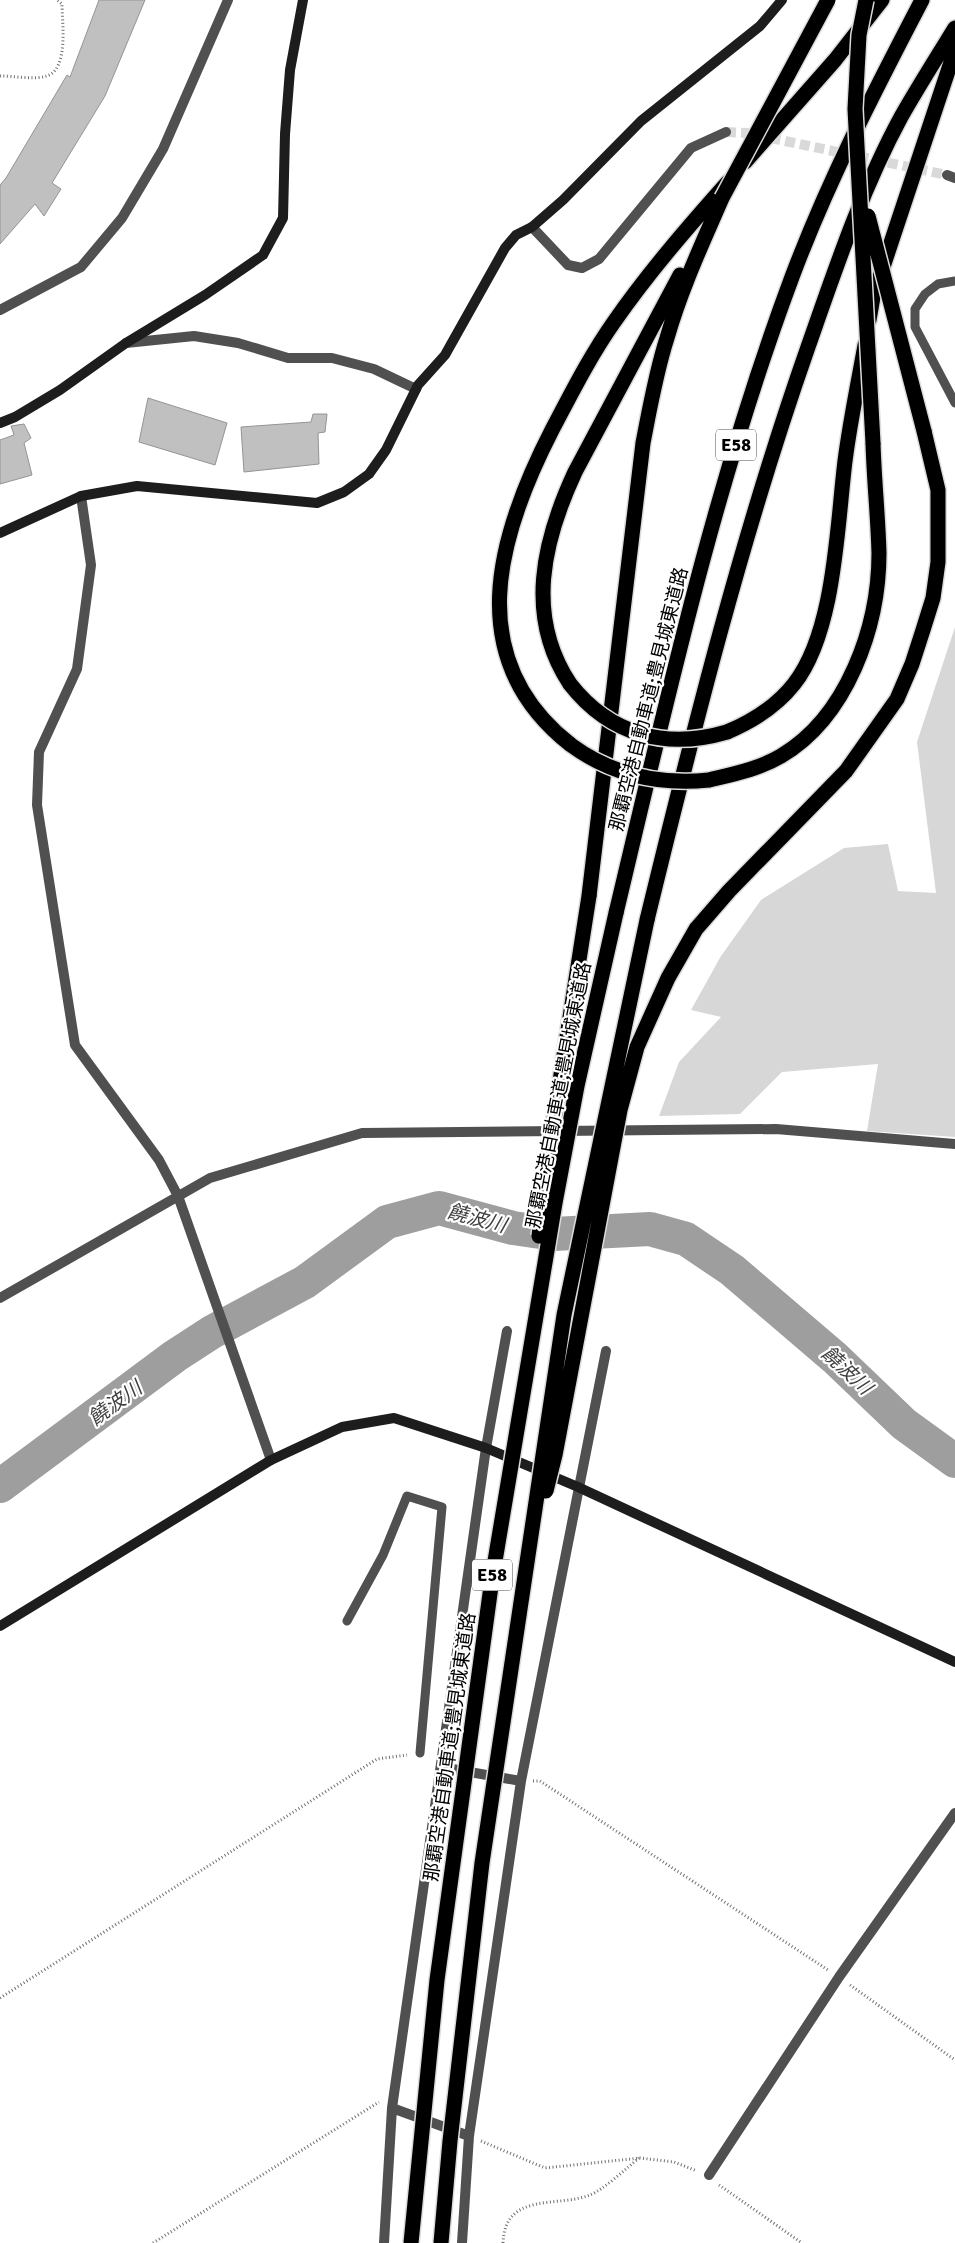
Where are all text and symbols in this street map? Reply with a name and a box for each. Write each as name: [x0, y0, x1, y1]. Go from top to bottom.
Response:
road number: E58: [716, 430, 756, 460]
street label: 那覇空港自動車道;豊見城東道路: [605, 565, 693, 834]
street label: 那覇空港自動車道;豊見城東道路: [521, 960, 597, 1231]
water label: 饒波川: [445, 1199, 511, 1239]
water label: 饒波川: [816, 1341, 879, 1401]
water label: 饒波川: [84, 1374, 149, 1431]
road number: E58: [472, 1560, 512, 1590]
street label: 那覇空港自動車道;豊見城東道路: [419, 1611, 481, 1883]

